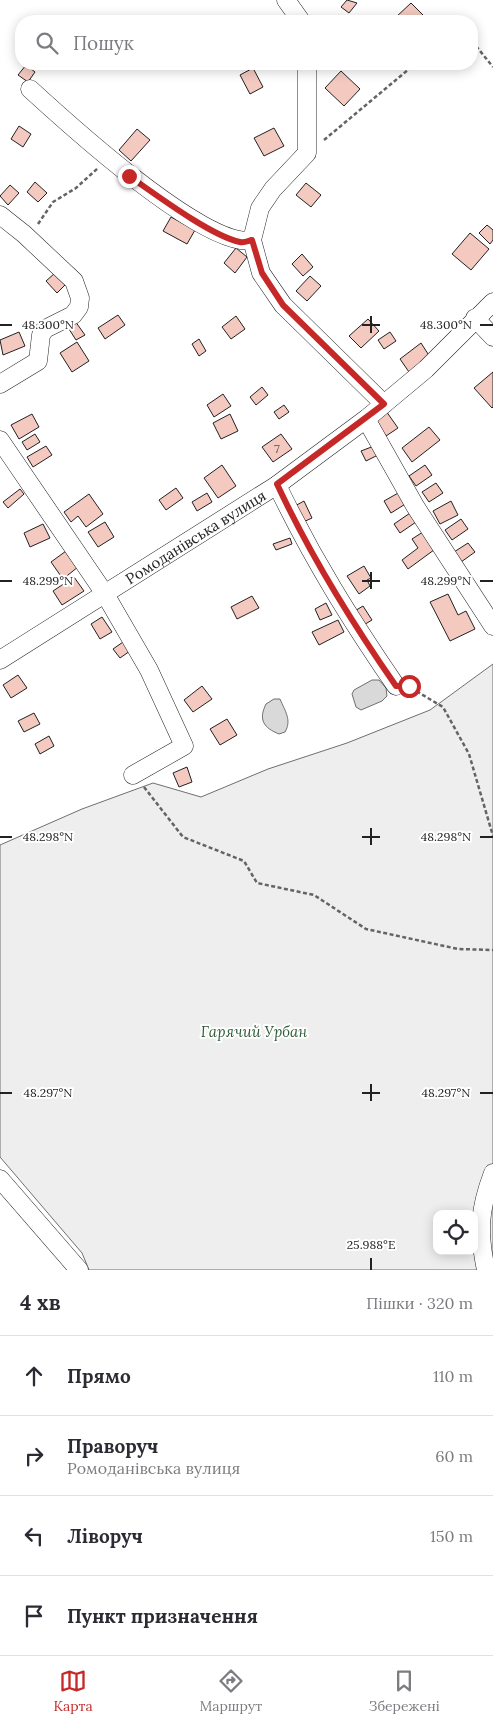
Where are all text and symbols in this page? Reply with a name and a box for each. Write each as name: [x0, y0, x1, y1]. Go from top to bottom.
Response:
search box: [15, 15, 478, 70]
icon: search: [33, 29, 61, 57]
text: Пошук: [73, 31, 134, 55]
route end: [118, 165, 141, 188]
text: 48.300°N: [22, 317, 74, 332]
text: 48.300°N: [420, 317, 472, 332]
house number: 7: [274, 441, 280, 456]
street label: Ромоданівська вулиця: [122, 485, 269, 588]
text: 48.299°N: [23, 573, 73, 588]
text: 48.299°N: [421, 573, 471, 588]
route start: [398, 675, 421, 698]
text: 48.298°N: [23, 829, 73, 844]
text: 48.298°N: [421, 829, 471, 844]
park label: Гарячий Урбан: [201, 1022, 307, 1041]
text: 48.297°N: [24, 1085, 72, 1100]
text: 48.297°N: [422, 1085, 470, 1100]
map controls: [433, 1210, 478, 1255]
button: locate: [433, 1210, 478, 1255]
text: 25.988°E: [347, 1237, 395, 1252]
text: 4 хв: [20, 1289, 61, 1316]
text: Пішки · 320 m: [366, 1293, 473, 1313]
icon: ahead: [20, 1362, 48, 1390]
text: Прямо: [67, 1364, 131, 1388]
text: 110 m: [433, 1366, 473, 1386]
text: Праворуч: [67, 1434, 158, 1458]
icon: right: [20, 1442, 48, 1470]
text: 60 m: [435, 1446, 473, 1466]
text: Ромоданівська вулиця: [67, 1458, 240, 1478]
icon: left: [20, 1522, 48, 1550]
text: Ліворуч: [67, 1524, 143, 1548]
text: 150 m: [430, 1526, 473, 1546]
icon: arrive: [20, 1602, 48, 1630]
text: Пункт призначення: [67, 1604, 258, 1628]
tab: Карта: [53, 1667, 93, 1715]
tab: Маршрут: [199, 1667, 262, 1715]
tab: Збережені: [369, 1667, 440, 1715]

